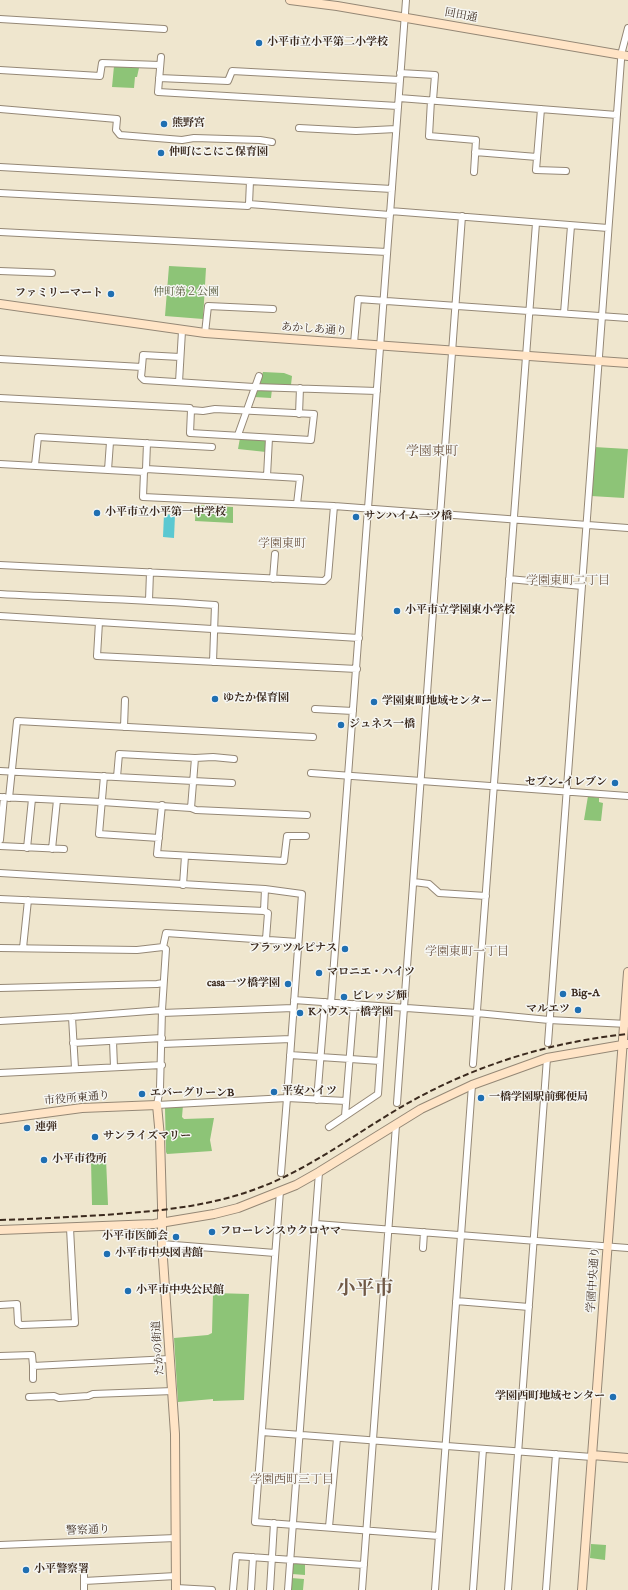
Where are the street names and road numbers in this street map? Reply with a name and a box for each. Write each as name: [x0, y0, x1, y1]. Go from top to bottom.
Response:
street label: 回田通: [444, 7, 478, 25]
street label: あかしあ通り: [281, 321, 347, 339]
street label: 市役所東通り: [44, 1090, 110, 1108]
street label: 学園中央通り: [585, 1247, 603, 1313]
street label: たかの街道: [150, 1320, 168, 1376]
street label: 警察通り: [66, 1524, 110, 1538]

